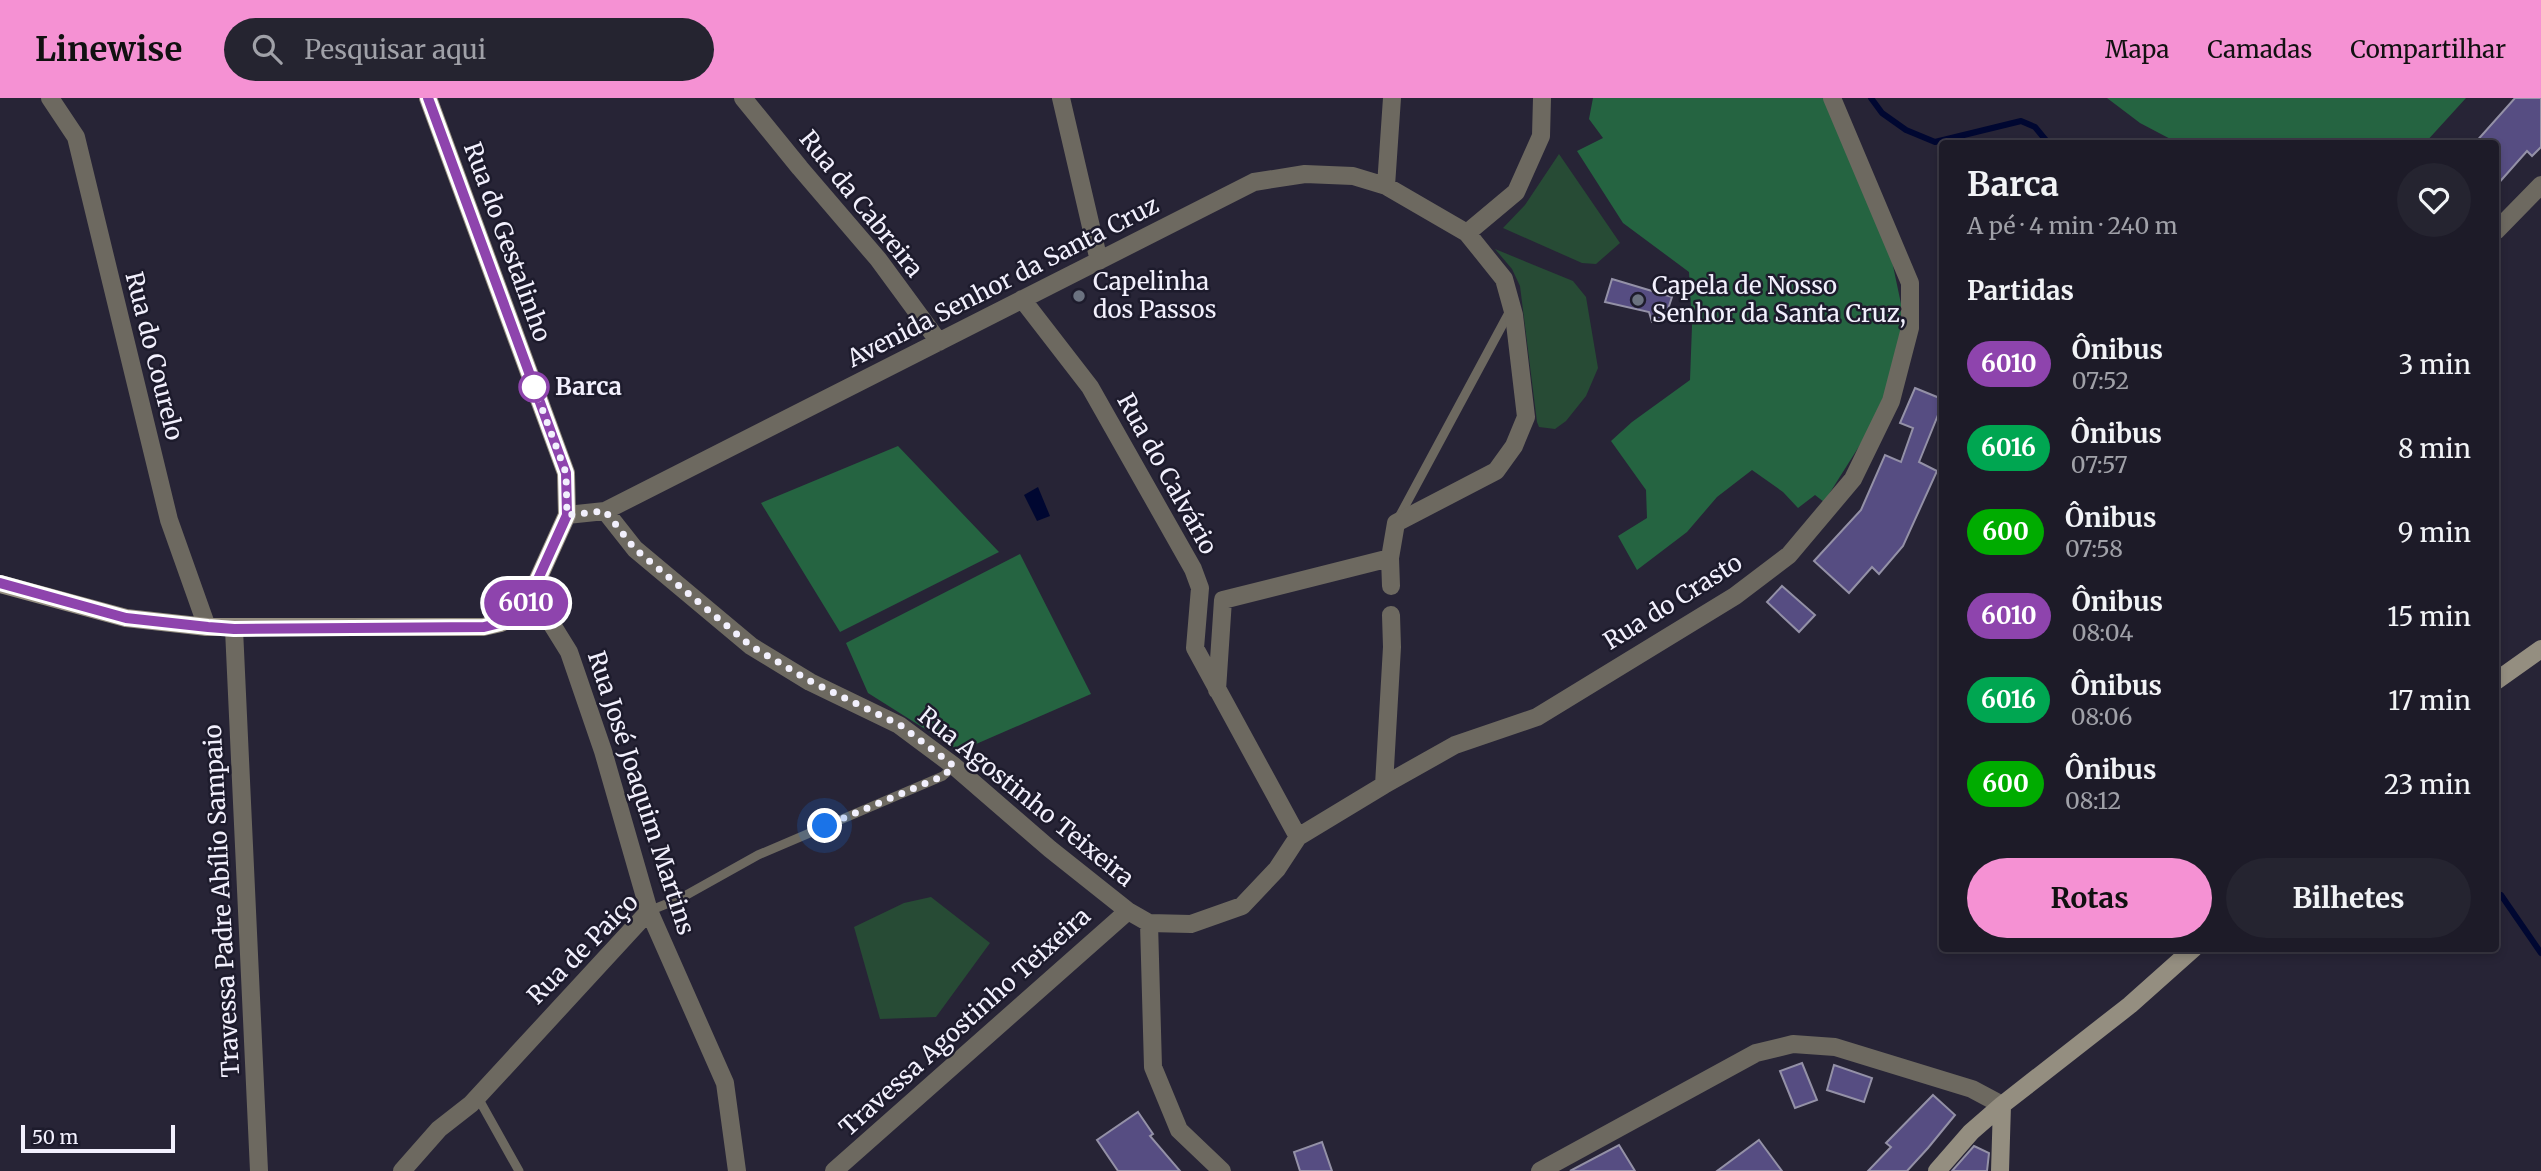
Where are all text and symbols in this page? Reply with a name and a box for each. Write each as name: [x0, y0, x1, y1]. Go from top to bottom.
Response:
search box: [224, 18, 714, 81]
text: Linewise: [35, 29, 182, 70]
icon: search: [248, 30, 286, 68]
text: Pesquisar aqui: [304, 33, 486, 66]
text: Mapa: [2105, 34, 2169, 65]
text: Camadas: [2207, 34, 2312, 65]
text: Compartilhar: [2350, 34, 2506, 65]
street label: Rua da Cabreira: [793, 124, 930, 283]
street label: Rua do Gestalinho: [457, 138, 558, 346]
button: heart: [2397, 163, 2471, 237]
text: Barca: [1967, 164, 2059, 205]
street label: Avenida Senhor da Santa Cruz: [841, 189, 1164, 374]
text: A pé · 4 min · 240 m: [1967, 211, 2178, 240]
place label: Capelinha dos Passos: [1093, 266, 1216, 325]
street label: Rua do Courelo: [119, 268, 190, 443]
place label: Capela de Nosso Senhor da Santa Cruz,: [1652, 270, 1906, 329]
text: Partidas: [1967, 274, 2074, 307]
marker: Capelinha dos Passos: [1071, 288, 1087, 304]
marker: Capela de Nosso Senhor da Santa Cruz,: [1630, 292, 1646, 308]
text: Ônibus: [2072, 333, 2163, 366]
text: 6010: [1981, 348, 2037, 379]
text: 3 min: [2399, 348, 2471, 381]
text: 07:52: [2072, 366, 2129, 395]
place label: Barca: [555, 371, 622, 402]
marker: Barca: [519, 372, 549, 402]
street label: Rua do Calvário: [1110, 388, 1224, 560]
text: Ônibus: [2071, 417, 2162, 450]
text: 6016: [1981, 432, 2036, 463]
text: 8 min: [2398, 432, 2471, 465]
text: 07:57: [2071, 450, 2128, 479]
text: Ônibus: [2065, 501, 2156, 534]
text: 600: [1982, 516, 2029, 547]
text: 9 min: [2398, 516, 2471, 549]
text: 07:58: [2065, 534, 2123, 563]
street label: Rua do Crasto: [1598, 547, 1748, 657]
line badge: 6010: [477, 580, 575, 626]
text: Ônibus: [2072, 585, 2163, 618]
text: 6010: [498, 587, 554, 618]
text: 6010: [1981, 600, 2037, 631]
text: 15 min: [2387, 600, 2471, 633]
text: 08:04: [2072, 618, 2133, 647]
street label: Rua José Joaquim Martins: [581, 647, 702, 939]
text: Ônibus: [2071, 669, 2162, 702]
text: 6016: [1981, 684, 2036, 715]
text: 17 min: [2388, 684, 2471, 717]
street label: Rua Agostinho Teixeira: [912, 700, 1141, 893]
text: 08:06: [2071, 702, 2132, 731]
street label: Travessa Padre Abílio Sampaio: [197, 724, 246, 1078]
text: Ônibus: [2065, 753, 2156, 786]
text: 600: [1982, 768, 2029, 799]
text: 23 min: [2384, 768, 2471, 801]
text: 08:12: [2065, 786, 2121, 815]
your location: [807, 808, 842, 843]
button: Rotas: [1967, 858, 2212, 938]
button: Bilhetes: [2226, 858, 2471, 938]
street label: Rua de Paiço: [521, 887, 645, 1011]
street label: Travessa Agostinho Teixeira: [833, 900, 1097, 1143]
scale bar: [21, 1122, 175, 1154]
text: 50 m: [32, 1125, 78, 1149]

